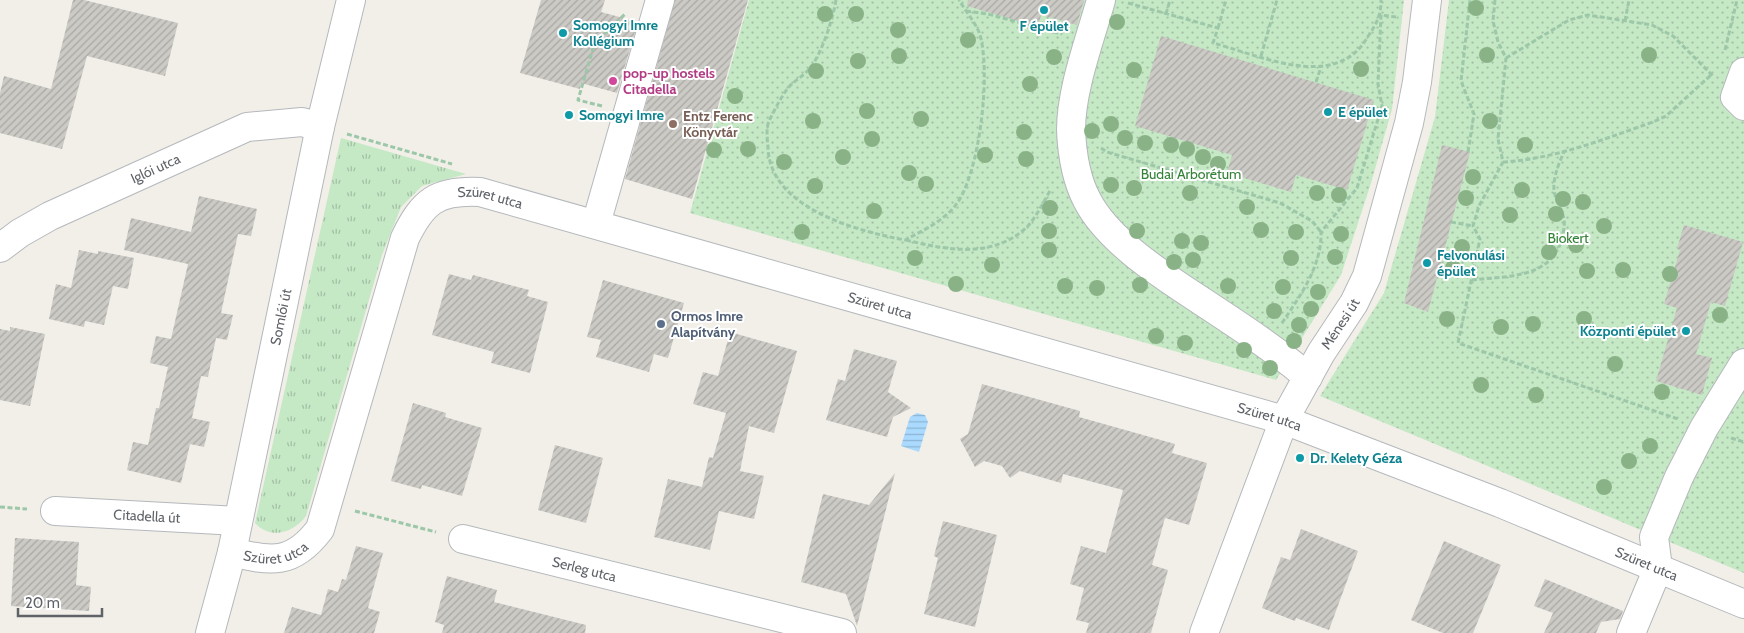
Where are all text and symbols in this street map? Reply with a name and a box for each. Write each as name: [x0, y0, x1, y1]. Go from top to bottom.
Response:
marker: F épület: [1038, 4, 1050, 16]
place label: Somogyi Imre Kollégium: [573, 16, 658, 50]
place label: F épület: [1019, 17, 1069, 35]
marker: Somogyi Imre Kollégium: [557, 27, 569, 39]
place label: pop-up hostels Citadella: [623, 64, 715, 98]
marker: pop-up hostels Citadella: [607, 75, 619, 87]
place label: E épület: [1338, 103, 1388, 121]
place label: Somogyi Imre: [579, 106, 664, 124]
marker: E épület: [1322, 106, 1334, 118]
place label: Entz Ferenc Könyvtár: [683, 107, 754, 141]
marker: Somogyi Imre: [563, 109, 575, 121]
marker: Entz Ferenc Könyvtár: [667, 118, 679, 130]
street label: Iglói utca: [128, 149, 183, 187]
park label: Budai Arborétum: [1141, 165, 1241, 183]
street label: Szüret utca: [457, 183, 525, 213]
park label: Biokert: [1547, 229, 1589, 247]
place label: Felvonulási épület: [1437, 246, 1505, 280]
marker: Felvonulási épület: [1421, 257, 1433, 269]
street label: Somlói út: [266, 287, 295, 347]
street label: Szüret utca: [846, 288, 915, 323]
street label: Ménesi út: [1317, 296, 1364, 353]
place label: Ormos Imre Alapítvány: [671, 307, 743, 341]
marker: Ormos Imre Alapítvány: [655, 318, 667, 330]
place label: Központi épület: [1580, 322, 1676, 340]
marker: Központi épület: [1680, 325, 1692, 337]
street label: Szüret utca: [1235, 398, 1304, 435]
place label: Dr. Kelety Géza: [1310, 449, 1402, 467]
marker: Dr. Kelety Géza: [1294, 452, 1306, 464]
street label: Citadella út: [113, 505, 181, 527]
street label: Szüret utca: [242, 538, 312, 568]
street label: Szüret utca: [1612, 543, 1681, 585]
street label: Serleg utca: [550, 552, 619, 586]
scale bar: [18, 586, 101, 618]
text: 20 m: [25, 594, 60, 612]

